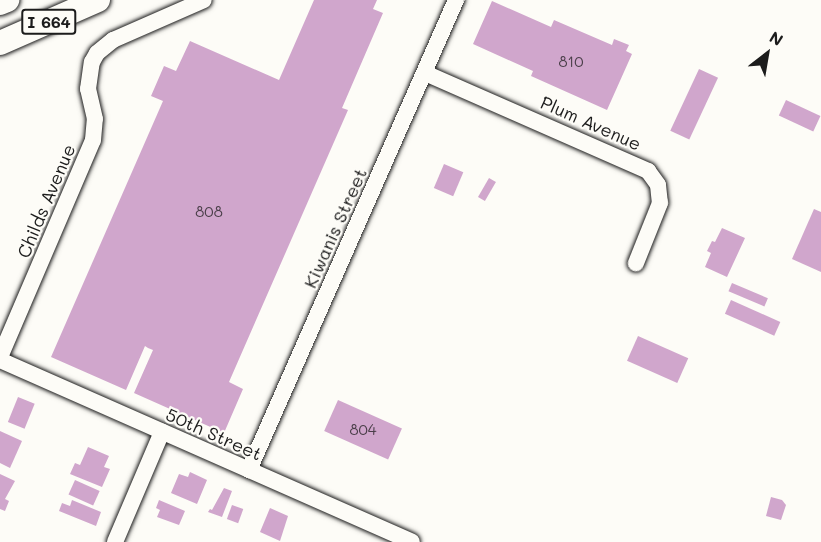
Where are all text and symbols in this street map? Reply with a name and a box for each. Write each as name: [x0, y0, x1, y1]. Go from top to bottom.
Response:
road number: I 664: [20, 9, 78, 35]
north arrow: [737, 24, 797, 84]
text: N: [766, 26, 787, 50]
house number: 810: [558, 53, 584, 71]
street label: Plum Avenue: [537, 91, 645, 155]
street label: Childs Avenue: [12, 141, 80, 261]
street label: Kiwanis Street: [299, 165, 371, 291]
house number: 808: [195, 203, 223, 221]
street label: 50th Street: [163, 403, 265, 465]
house number: 804: [349, 421, 377, 439]

